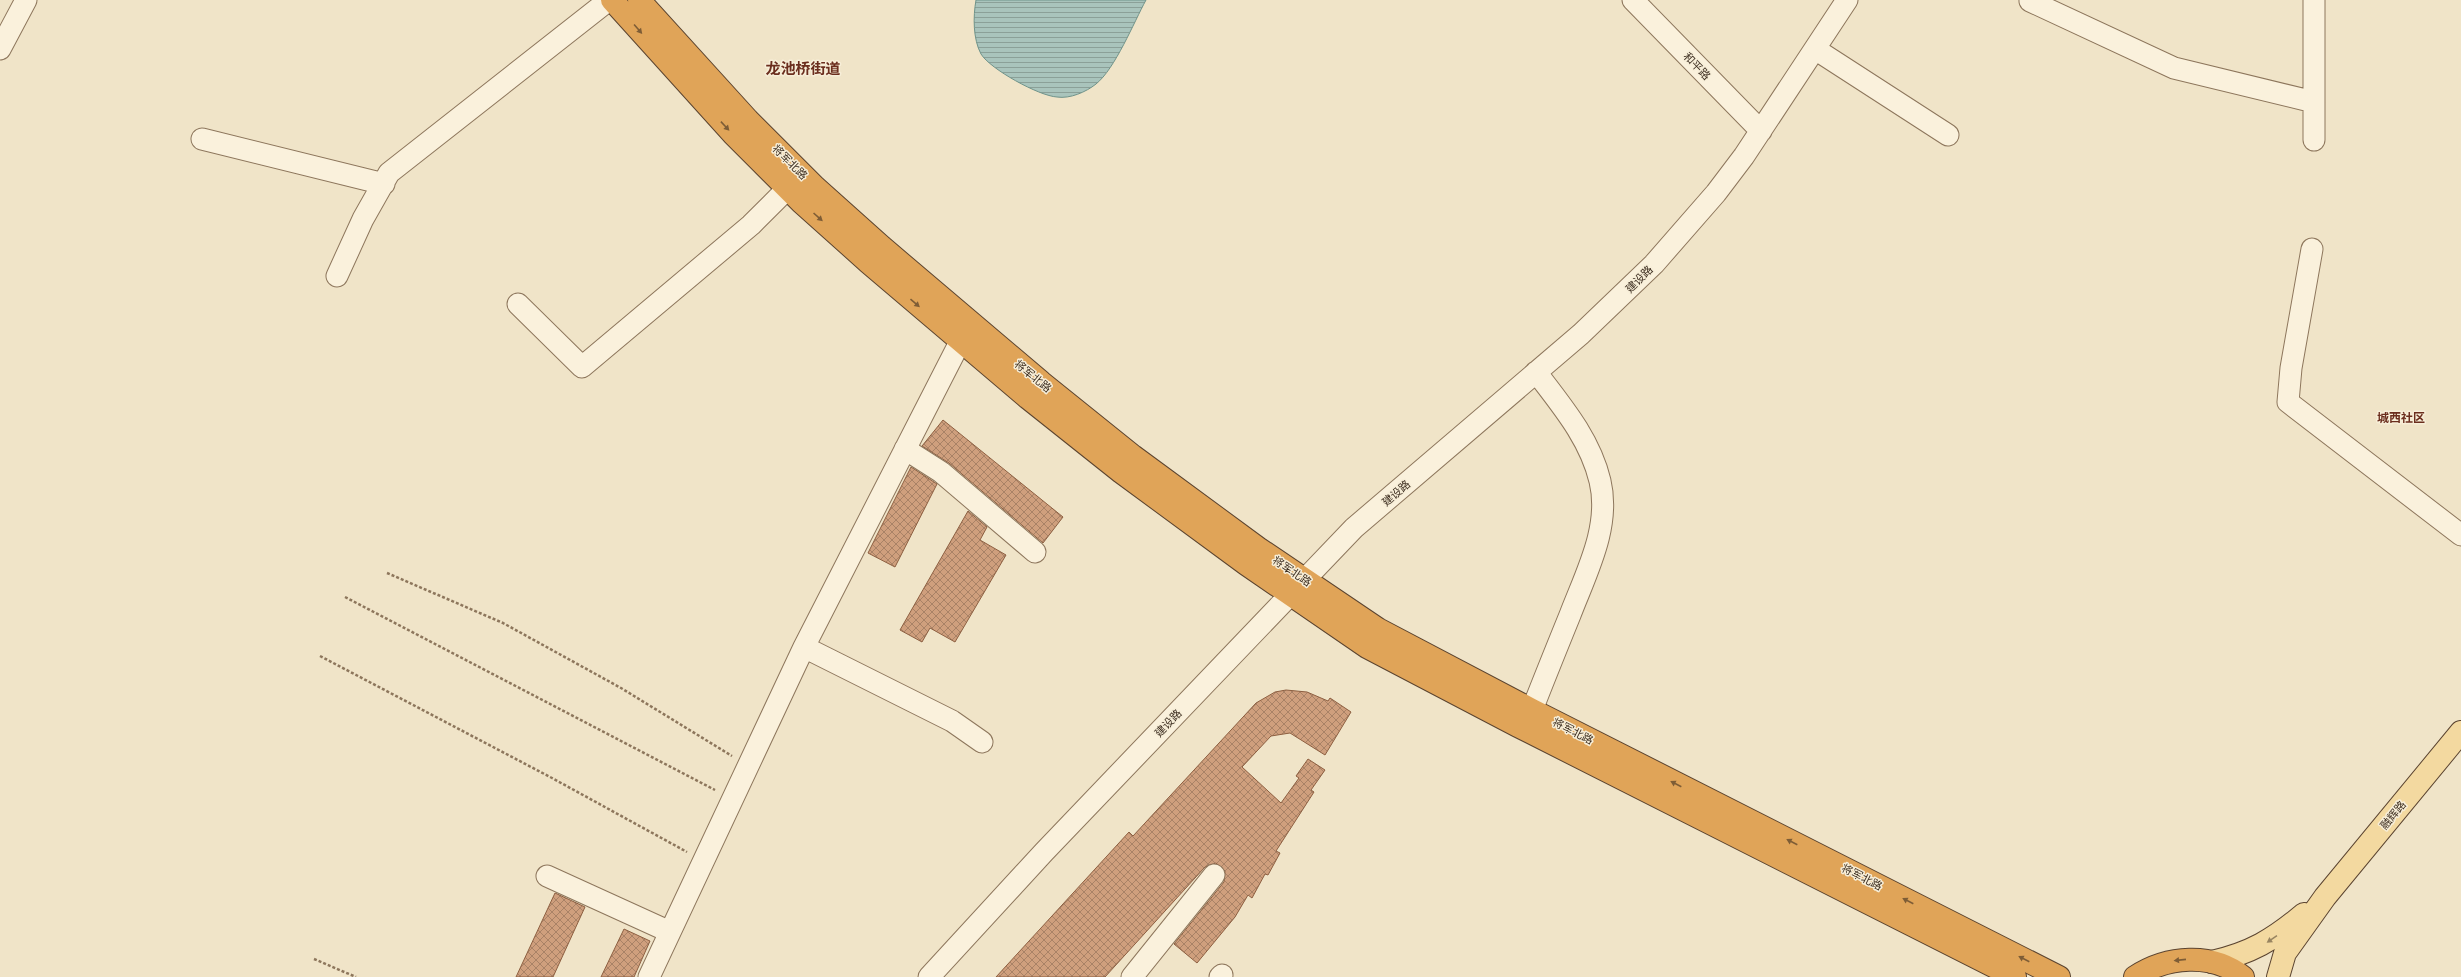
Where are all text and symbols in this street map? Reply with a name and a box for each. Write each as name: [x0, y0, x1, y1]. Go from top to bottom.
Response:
one-way arrow: [633, 24, 642, 35]
street label: 和平路: [1681, 50, 1713, 83]
district label: 龙池桥街道: [765, 60, 841, 78]
one-way arrow: [720, 121, 730, 131]
street label: 将军北路: [769, 142, 810, 183]
one-way arrow: [813, 212, 823, 221]
street label: 建设路: [1623, 263, 1656, 296]
one-way arrow: [910, 299, 920, 308]
street label: 将军北路: [1011, 357, 1054, 395]
district label: 城西社区: [2377, 411, 2425, 425]
street label: 建设路: [1380, 478, 1413, 509]
street label: 将军北路: [1270, 554, 1314, 589]
street label: 建设路: [1152, 707, 1184, 740]
street label: 将军北路: [1550, 716, 1595, 747]
one-way arrow: [1671, 780, 1682, 787]
street label: 融辉路: [2378, 799, 2409, 832]
one-way arrow: [1787, 839, 1798, 845]
street label: 将军北路: [1839, 862, 1884, 893]
one-way arrow: [1903, 898, 1914, 904]
one-way arrow: [2267, 935, 2277, 943]
one-way arrow: [2019, 956, 2030, 963]
one-way arrow: [2174, 957, 2186, 964]

